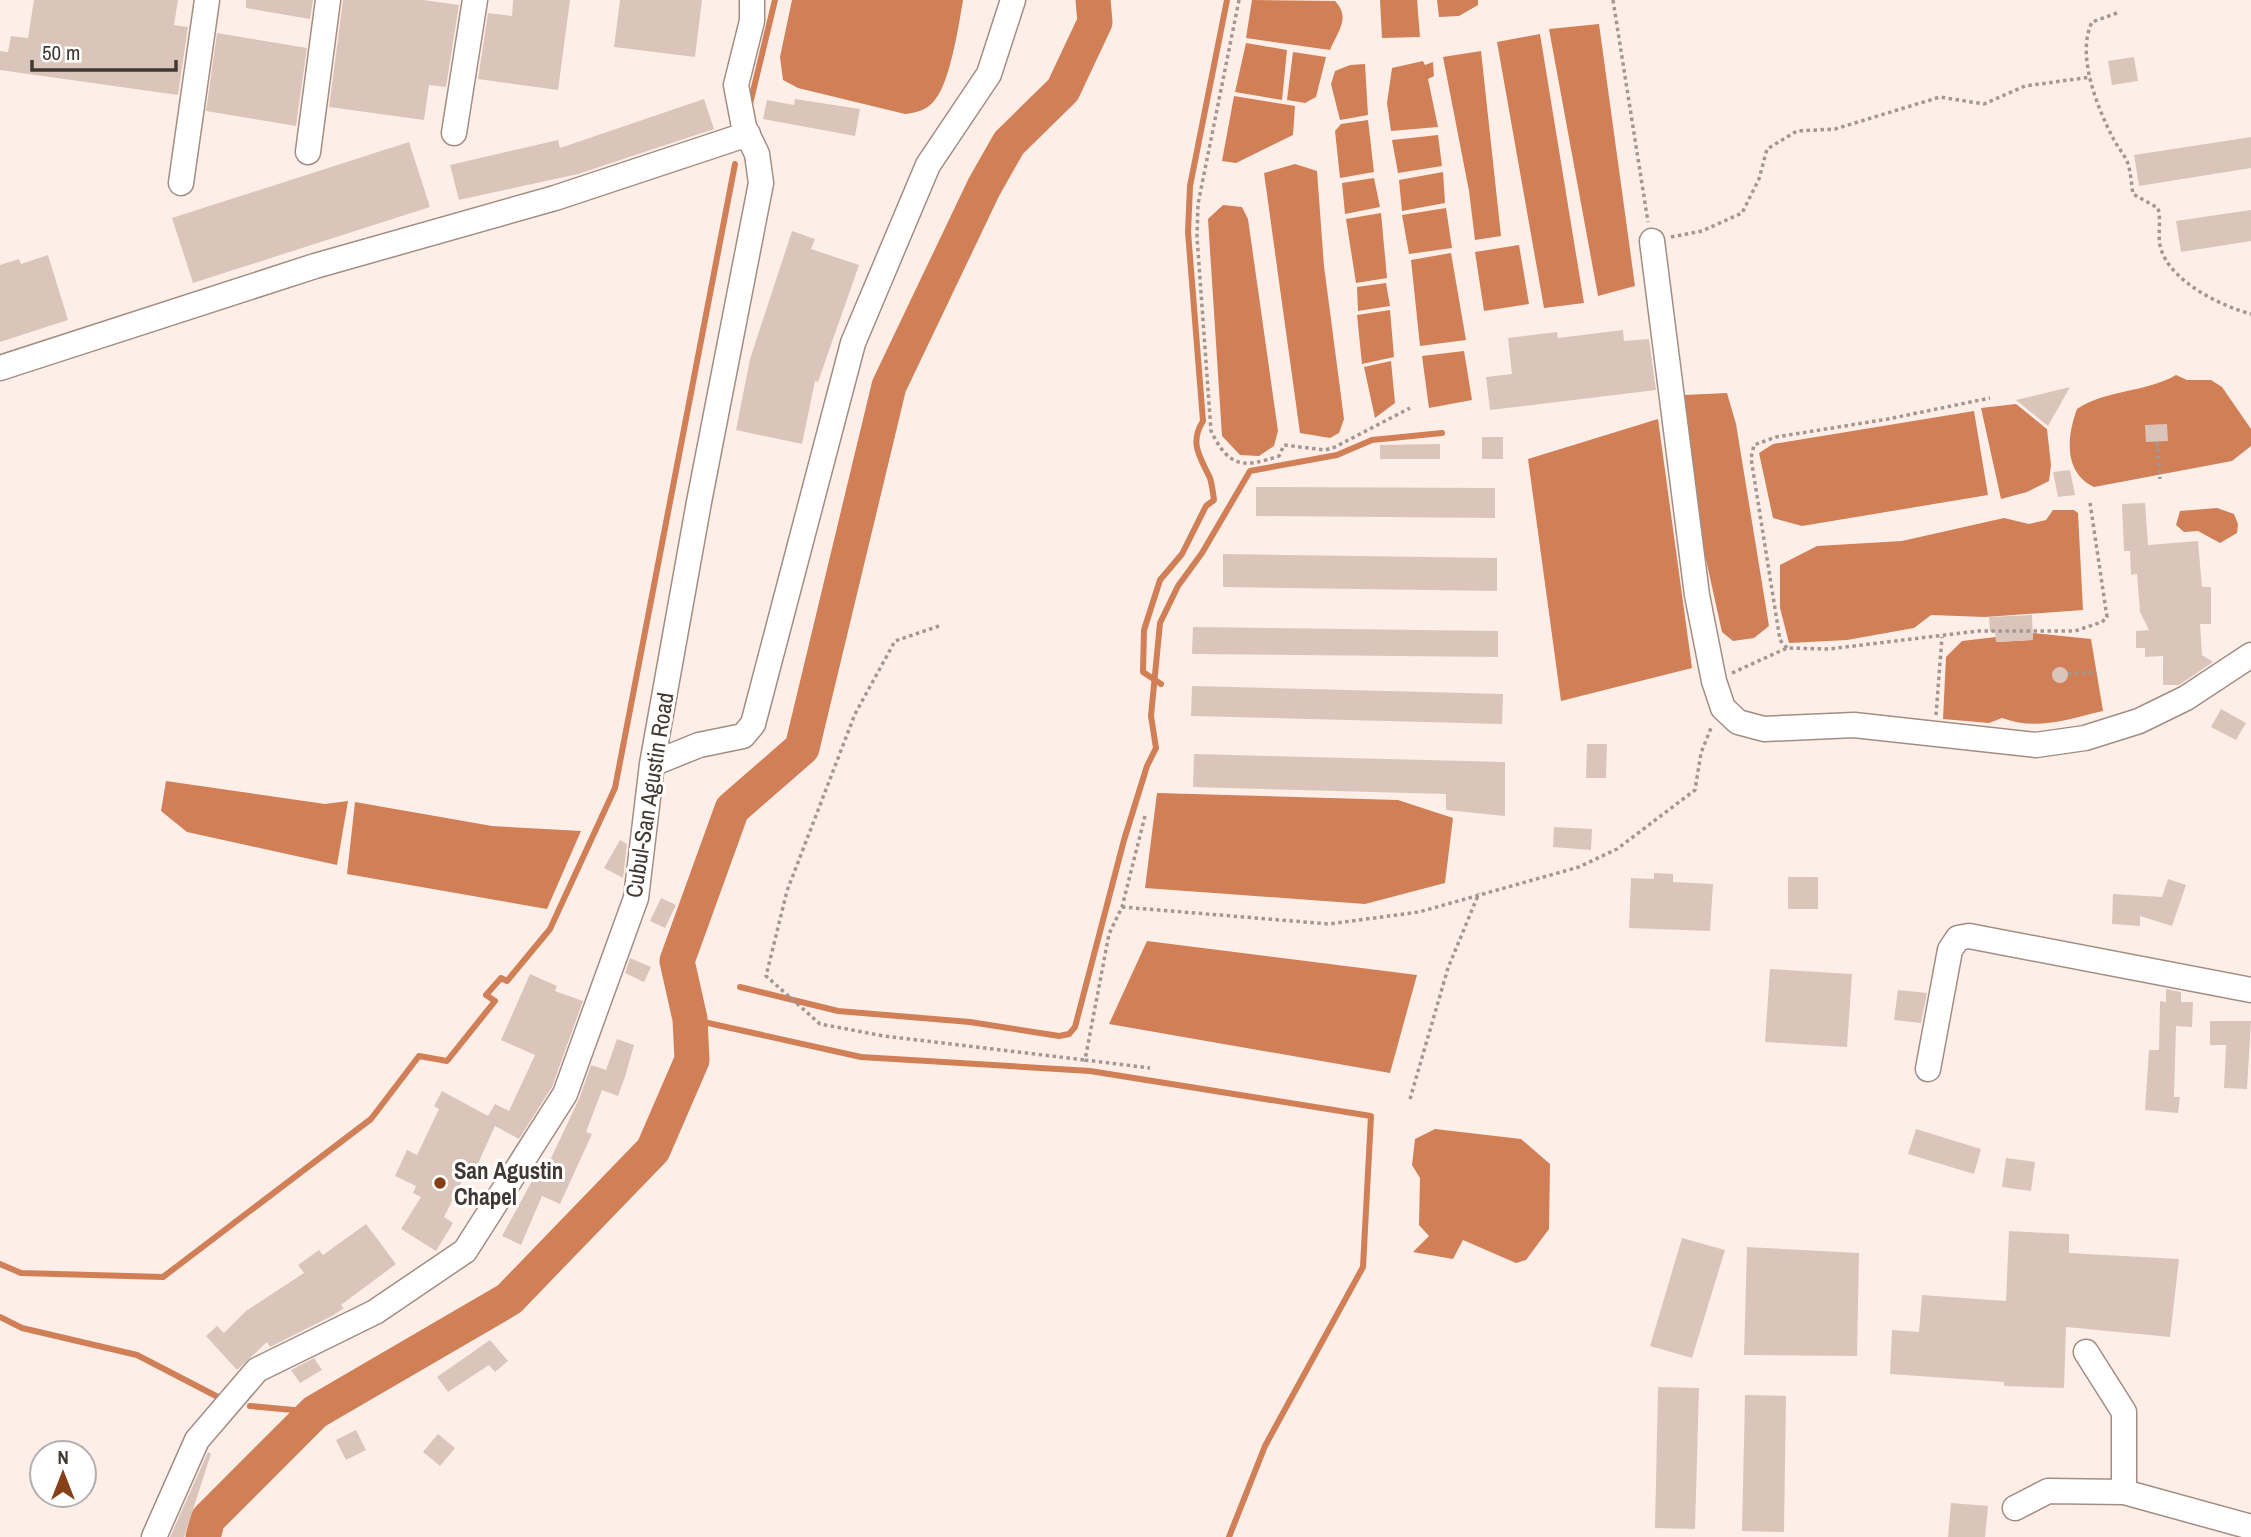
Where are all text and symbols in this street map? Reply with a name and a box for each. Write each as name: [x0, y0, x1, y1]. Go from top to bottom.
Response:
scale bar: [32, 28, 175, 72]
text: 50 m: [42, 38, 80, 67]
street label: Cubul-San Agustin Road: [617, 690, 681, 900]
place label: San Agustin Chapel: [454, 1155, 563, 1212]
marker: San Agustin Chapel: [432, 1175, 448, 1191]
north arrow: [28, 1439, 98, 1509]
text: N: [57, 1444, 69, 1470]

